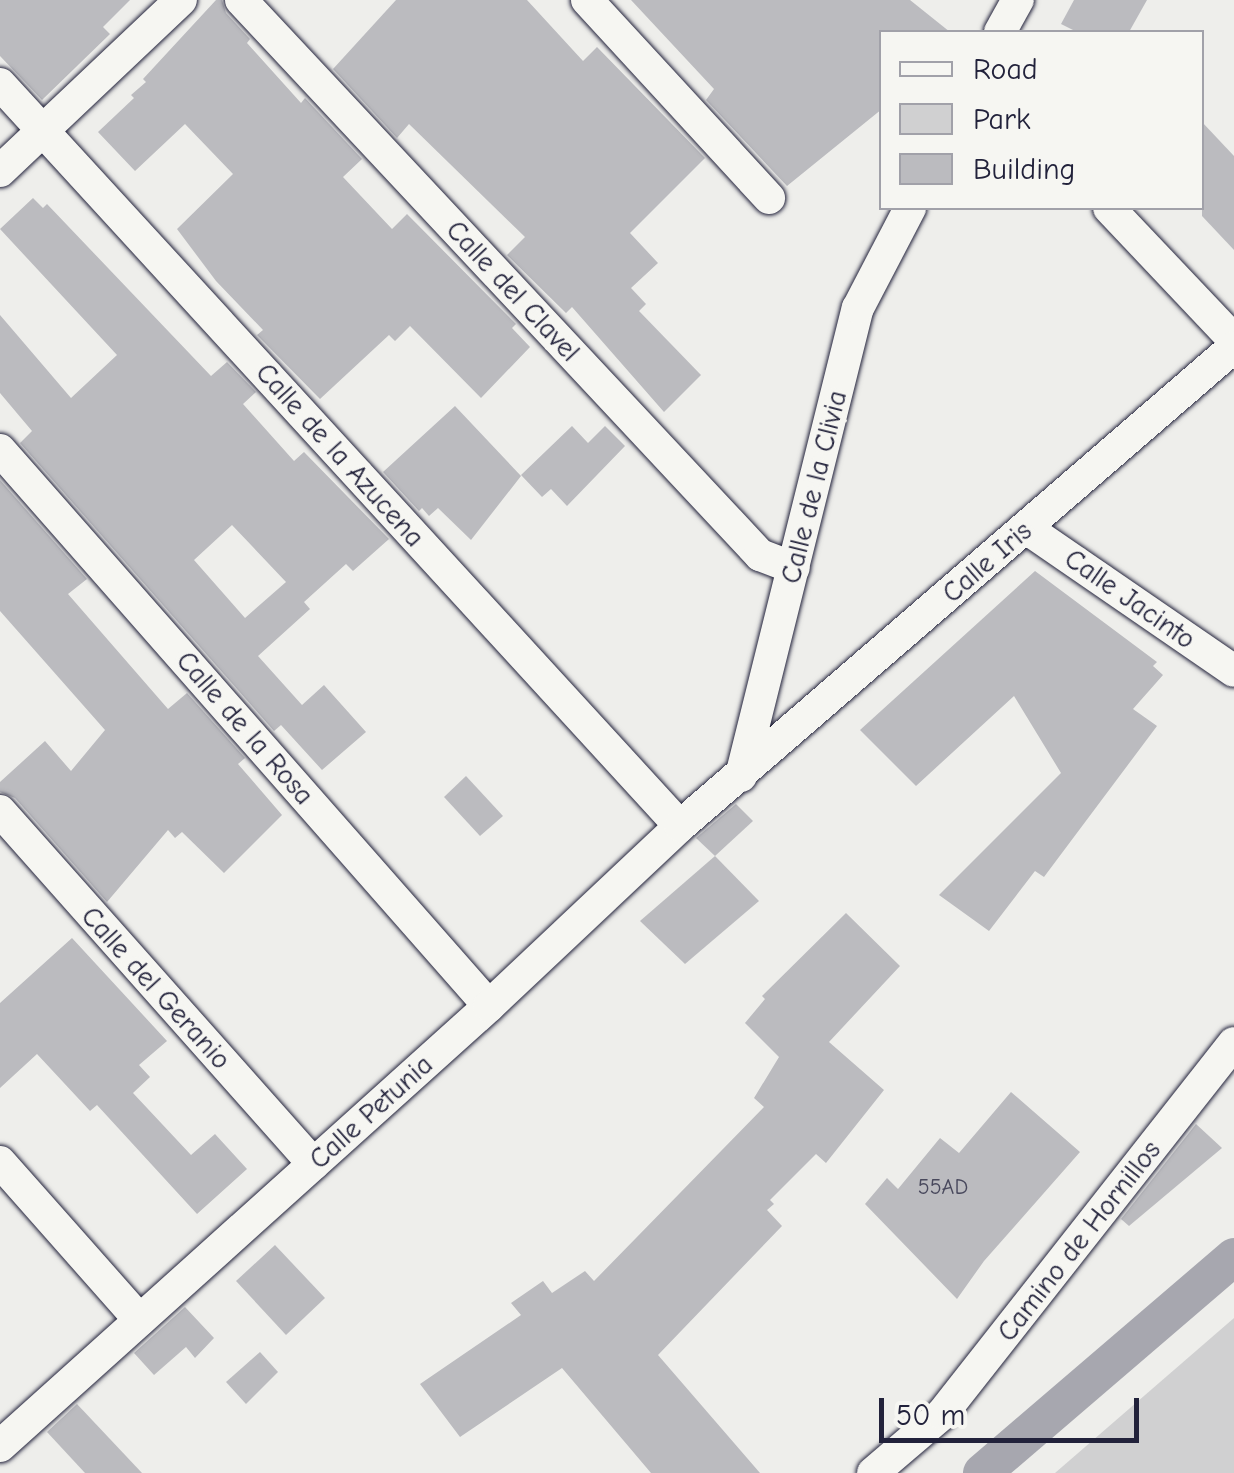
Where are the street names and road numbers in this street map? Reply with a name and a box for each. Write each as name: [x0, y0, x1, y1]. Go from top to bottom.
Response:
street label: Calle del Clavel: [439, 213, 587, 369]
street label: Calle de la Azucena: [249, 356, 431, 554]
street label: Calle de la Clivia: [774, 387, 854, 587]
street label: Calle Iris: [935, 514, 1039, 610]
street label: Calle Jacinto: [1058, 542, 1202, 656]
street label: Calle de la Rosa: [169, 644, 321, 812]
street label: Calle del Geranio: [74, 900, 238, 1076]
street label: Calle Petunia: [302, 1048, 440, 1176]
street label: Camino de Hornillos: [990, 1134, 1168, 1348]

